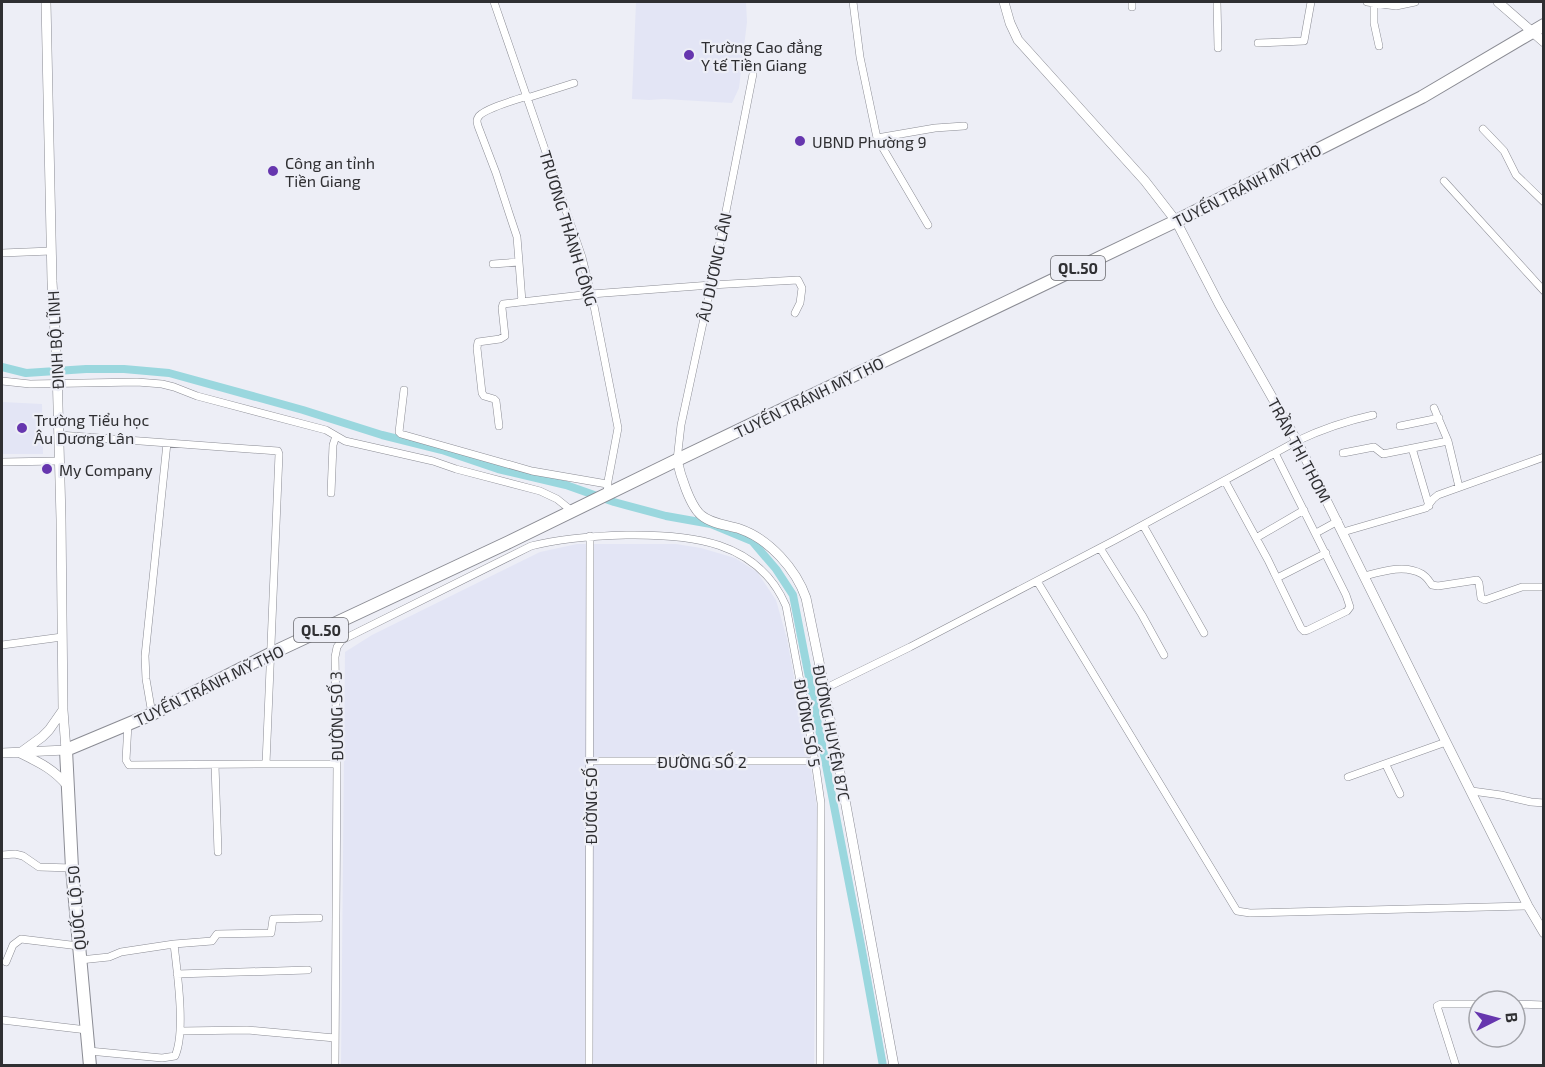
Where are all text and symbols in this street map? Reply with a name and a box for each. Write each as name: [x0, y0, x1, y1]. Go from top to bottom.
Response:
place label: Trường Cao đẳng Y tế Tiền Giang: [701, 37, 823, 74]
marker: Trường Cao đẳng Y tế Tiền Giang: [682, 48, 696, 62]
place label: UBND Phường 9: [812, 132, 927, 151]
marker: UBND Phường 9: [793, 134, 807, 148]
street label: TUYẾN TRÁNH MỸ THO: [1169, 139, 1324, 231]
street label: TRƯƠNG THÀNH CÔNG: [536, 148, 602, 308]
place label: Công an tỉnh Tiền Giang: [285, 153, 375, 190]
marker: Công an tỉnh Tiền Giang: [266, 164, 280, 178]
street label: ÂU DƯƠNG LÂN: [693, 211, 735, 323]
road number: QL.50: [1051, 256, 1105, 280]
street label: ĐINH BỘ LĨNH: [43, 290, 67, 390]
street label: TUYẾN TRÁNH MỸ THO: [731, 352, 887, 441]
street label: TRẦN THỊ THƠM: [1264, 394, 1336, 506]
place label: Trường Tiểu học Âu Dương Lân: [34, 410, 149, 447]
marker: Trường Tiểu học Âu Dương Lân: [15, 421, 29, 435]
place label: My Company: [59, 460, 153, 479]
marker: My Company: [40, 462, 54, 476]
road number: QL.50: [294, 618, 348, 642]
street label: TUYẾN TRÁNH MỸ THO: [131, 640, 287, 729]
street label: ĐƯỜNG HUYỆN 87C: [809, 663, 855, 803]
street label: ĐƯỜNG SỐ 3: [325, 671, 346, 761]
street label: ĐƯỜNG SỐ 5: [791, 677, 826, 769]
street label: ĐƯỜNG SỐ 2: [657, 751, 747, 771]
street label: ĐƯỜNG SỐ 1: [580, 757, 600, 845]
street label: QUỐC LỘ 50: [62, 865, 90, 951]
north arrow: [1467, 989, 1527, 1049]
text: B: [1502, 1011, 1522, 1023]

